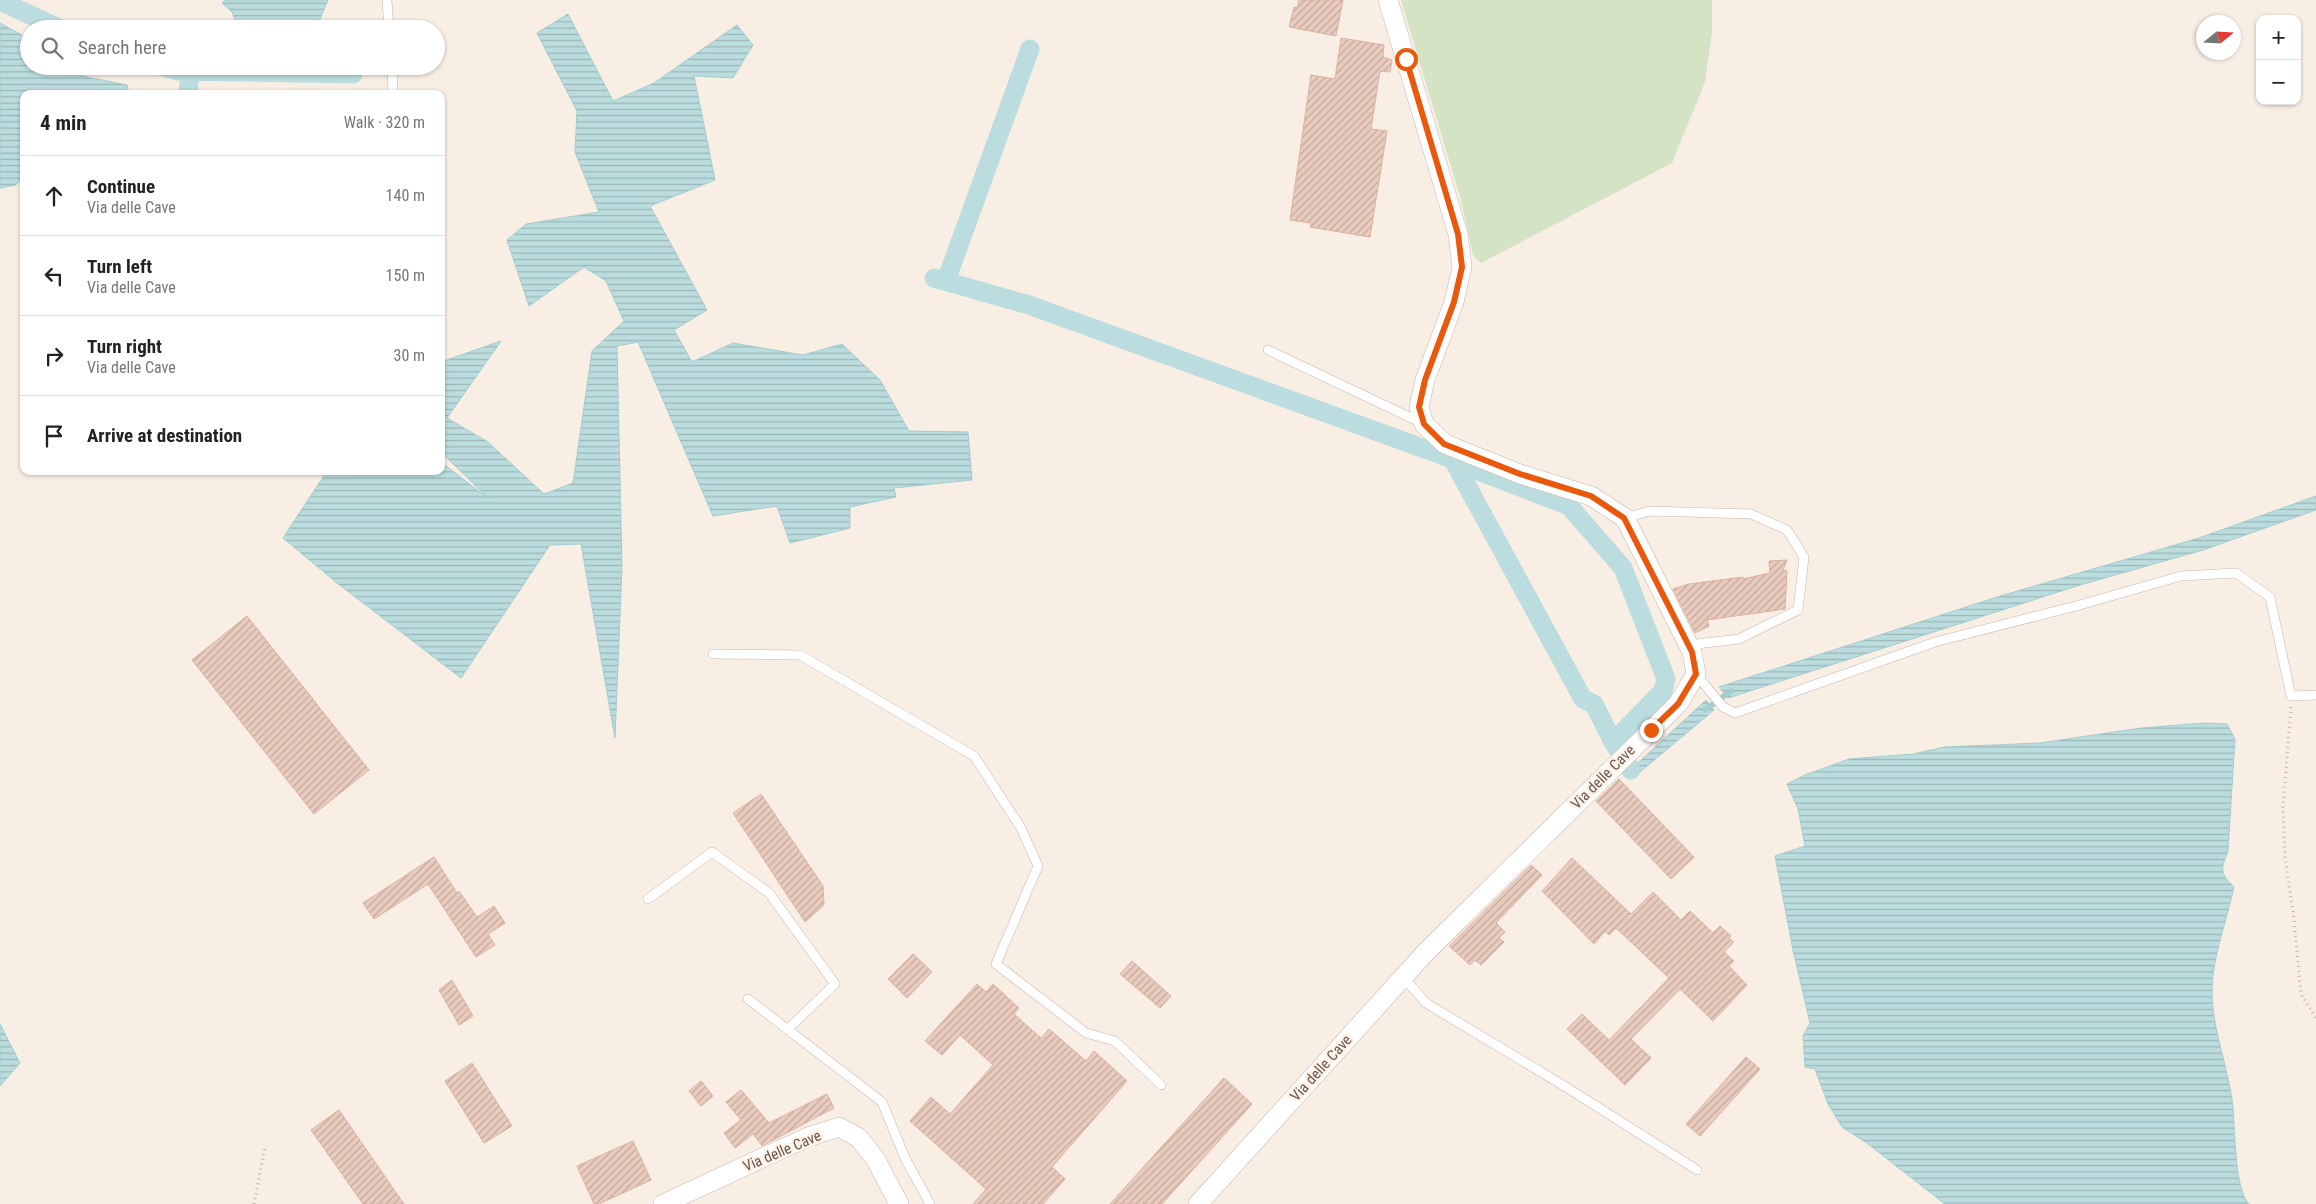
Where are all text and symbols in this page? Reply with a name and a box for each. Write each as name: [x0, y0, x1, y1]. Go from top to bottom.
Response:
north arrow: [2196, 15, 2241, 60]
map controls: [2256, 15, 2301, 105]
button: +: [2256, 15, 2301, 60]
search box: [20, 20, 445, 75]
icon: search: [38, 34, 66, 62]
text: Search here: [78, 36, 166, 59]
route start: [1395, 48, 1418, 71]
button: −: [2256, 60, 2301, 105]
text: 4 min: [40, 111, 87, 135]
text: Walk · 320 m: [344, 113, 425, 132]
text: Continue: [87, 175, 155, 198]
icon: ahead: [40, 182, 68, 210]
text: 140 m: [386, 186, 425, 205]
text: Via delle Cave: [87, 198, 176, 217]
text: Turn left: [87, 255, 152, 278]
icon: left: [40, 262, 68, 290]
text: 150 m: [386, 266, 425, 285]
text: Via delle Cave: [87, 278, 176, 297]
text: Turn right: [87, 335, 162, 358]
icon: right: [40, 342, 68, 370]
text: 30 m: [393, 346, 425, 365]
text: Via delle Cave: [87, 358, 176, 377]
icon: arrive: [40, 422, 68, 450]
text: Arrive at destination: [87, 424, 242, 447]
route end: [1640, 719, 1663, 742]
street label: Via delle Cave: [1567, 741, 1639, 813]
street label: Via delle Cave: [1286, 1031, 1356, 1105]
street label: Via delle Cave: [740, 1126, 824, 1176]

